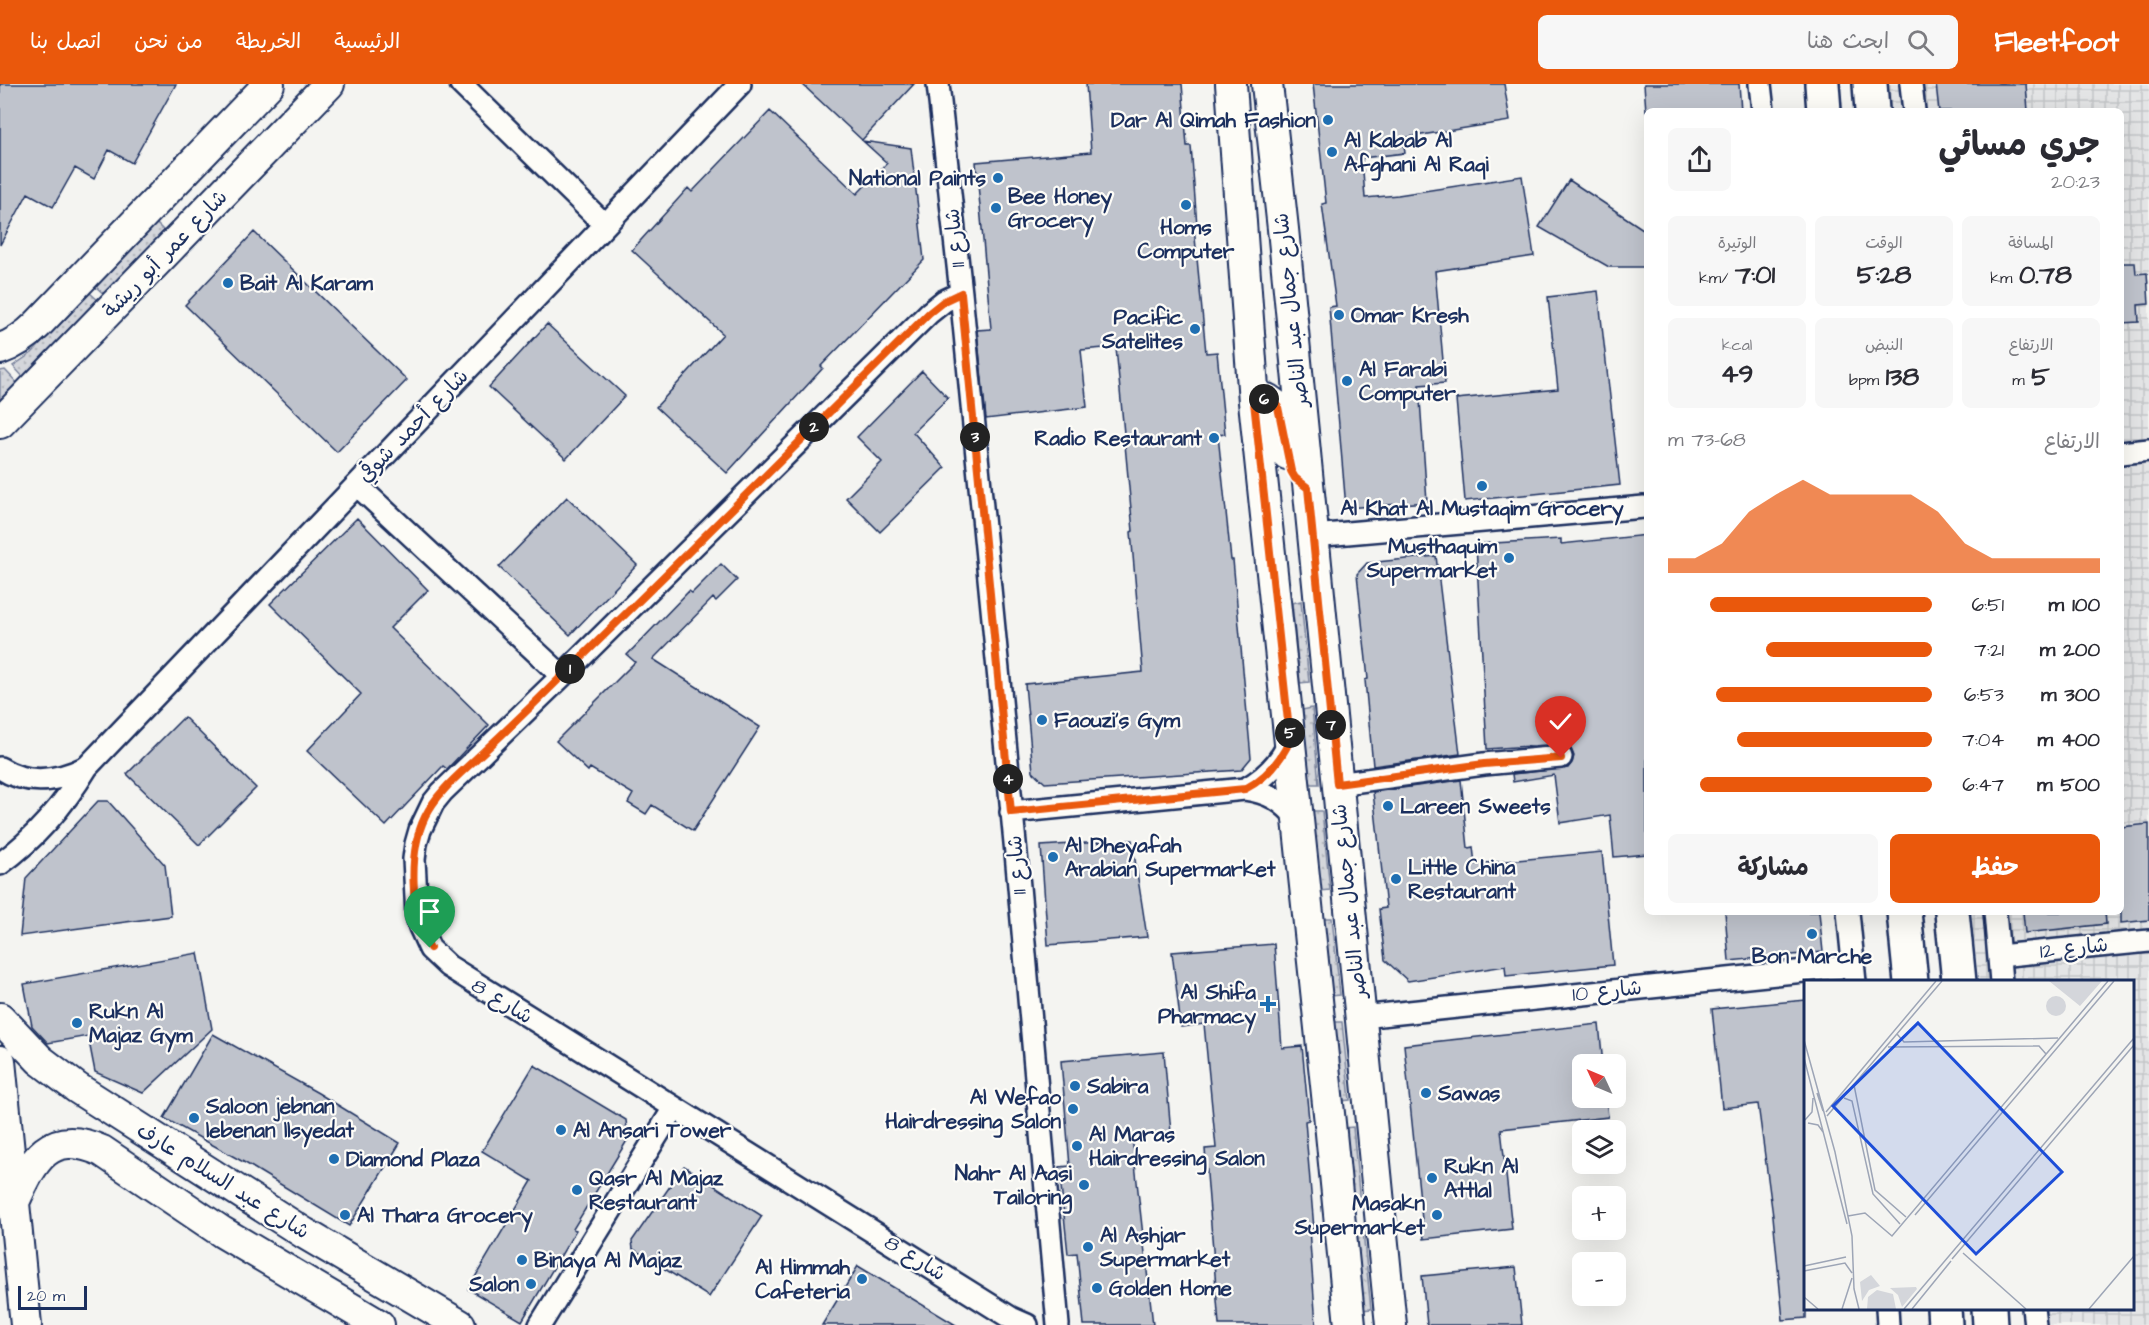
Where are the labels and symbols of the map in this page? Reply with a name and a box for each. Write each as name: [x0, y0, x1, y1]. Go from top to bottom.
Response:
place label: Dar Al Qimah Fashion: [1111, 106, 1316, 135]
marker: Dar Al Qimah Fashion: [1321, 113, 1335, 127]
place label: Al Kabab Al Afghani Al Raqi: [1344, 126, 1490, 181]
marker: Al Kabab Al Afghani Al Raqi: [1325, 145, 1339, 159]
place label: National Paints: [849, 164, 986, 193]
marker: National Paints: [991, 171, 1005, 185]
place label: Bee Honey Grocery: [1008, 182, 1112, 238]
street label: شارع عمر أبو ريشة: [96, 183, 234, 325]
marker: Homs Computer: [1179, 198, 1193, 212]
marker: Bee Honey Grocery: [989, 201, 1003, 215]
street label: شارع 11: [937, 207, 973, 269]
street label: شارع جمال عبد الناصر: [1266, 211, 1316, 411]
place label: Homs Computer: [1138, 213, 1235, 267]
place label: Bait Al Karam: [240, 269, 374, 298]
marker: Bait Al Karam: [221, 276, 235, 290]
place label: Omar Kresh: [1351, 301, 1469, 330]
place label: Pacific Satelites: [1101, 303, 1184, 356]
marker: Omar Kresh: [1332, 308, 1346, 322]
marker: Pacific Satelites: [1188, 322, 1202, 336]
place label: Al Farabi Computer: [1359, 355, 1456, 409]
street label: شارع أحمد شوقي: [351, 363, 475, 489]
marker: Al Farabi Computer: [1340, 374, 1354, 388]
pin: 6: [1249, 384, 1279, 414]
pin: 2: [799, 412, 829, 442]
pin: 3: [960, 422, 990, 452]
place label: Radio Restaurant: [1034, 424, 1203, 453]
marker: Radio Restaurant: [1207, 431, 1221, 445]
marker: Al Khat Al Mustaqim Grocery: [1475, 479, 1489, 493]
place label: Al Khat Al Mustaqim Grocery: [1340, 494, 1624, 526]
place label: Musthaquim Supermarket: [1366, 532, 1498, 586]
marker: Musthaquim Supermarket: [1502, 551, 1516, 565]
pin: 1: [555, 654, 585, 684]
pin: [1535, 696, 1586, 758]
place label: Faouzi's Gym: [1054, 706, 1181, 738]
pin: 7: [1316, 710, 1346, 740]
marker: Faouzi's Gym: [1035, 713, 1049, 727]
pin: 5: [1275, 718, 1305, 748]
pin: 4: [993, 764, 1023, 794]
place label: Lareen Sweets: [1400, 792, 1551, 821]
marker: Lareen Sweets: [1381, 799, 1395, 813]
street label: شارع جمال عبد الناصر: [1324, 802, 1374, 1002]
place label: Al Dheyafah Arabian Supermarket: [1065, 831, 1276, 885]
street label: شارع 11: [1000, 834, 1034, 896]
marker: Al Dheyafah Arabian Supermarket: [1046, 850, 1060, 864]
place label: Little China Restaurant: [1408, 853, 1516, 906]
marker: Little China Restaurant: [1389, 872, 1403, 886]
pin: [404, 886, 455, 948]
marker: Bon Marche: [1805, 927, 1819, 941]
street label: شارع 12: [2038, 930, 2110, 966]
place label: Bon Marche: [1752, 942, 1873, 971]
street label: شارع 8: [466, 971, 538, 1031]
street label: شارع 10: [1571, 973, 1643, 1009]
place label: Al Shifa Pharmacy: [1158, 978, 1256, 1034]
inset map: [1804, 980, 2134, 1310]
place label: Rukn Al Majaz Gym: [89, 997, 193, 1053]
marker: Al Shifa Pharmacy: [1261, 997, 1275, 1011]
marker: Rukn Al Majaz Gym: [70, 1016, 84, 1030]
north arrow: [1572, 1054, 1626, 1108]
place label: Sabira: [1086, 1072, 1149, 1101]
marker: Sabira: [1068, 1079, 1082, 1093]
place label: Sawas: [1437, 1079, 1501, 1108]
place label: Al Wefao Hairdressing Salon: [885, 1083, 1061, 1138]
marker: Sawas: [1419, 1086, 1433, 1100]
place label: Saloon jebnan lebenan llsyedat: [205, 1092, 354, 1148]
marker: Al Wefao Hairdressing Salon: [1066, 1102, 1080, 1116]
marker: Saloon jebnan lebenan llsyedat: [187, 1111, 201, 1125]
street label: شارع عبد السلام عارف: [130, 1116, 315, 1247]
place label: Al Ansari Tower: [573, 1116, 732, 1145]
place label: Al Maras Hairdressing Salon: [1089, 1120, 1265, 1175]
marker: Al Ansari Tower: [554, 1123, 568, 1137]
marker: Al Maras Hairdressing Salon: [1070, 1139, 1084, 1153]
place label: Diamond Plaza: [346, 1145, 480, 1174]
marker: Diamond Plaza: [327, 1152, 341, 1166]
place label: Rukn Al Attlal: [1444, 1152, 1519, 1205]
place label: Nahr Al Aasi Tailoring: [955, 1159, 1073, 1214]
place label: Qasr Al Majaz Restaurant: [589, 1164, 724, 1217]
marker: Rukn Al Attlal: [1425, 1171, 1439, 1185]
marker: Nahr Al Aasi Tailoring: [1077, 1178, 1091, 1192]
marker: Qasr Al Majaz Restaurant: [570, 1183, 584, 1197]
place label: Masakn Supermarket: [1294, 1189, 1426, 1243]
place label: Al Thara Grocery: [357, 1201, 533, 1233]
marker: Al Thara Grocery: [338, 1208, 352, 1222]
marker: Masakn Supermarket: [1430, 1208, 1444, 1222]
place label: Al Ashjar Supermarket: [1099, 1221, 1231, 1275]
street label: شارع 8: [879, 1228, 951, 1288]
marker: Al Ashjar Supermarket: [1081, 1240, 1095, 1254]
place label: Binaya Al Majaz: [534, 1246, 683, 1278]
marker: Binaya Al Majaz: [515, 1253, 529, 1267]
place label: Al Himmah Cafeteria: [755, 1253, 851, 1306]
place label: Salon: [468, 1270, 519, 1299]
marker: Al Himmah Cafeteria: [855, 1272, 869, 1286]
place label: Golden Home: [1109, 1274, 1233, 1303]
marker: Salon: [524, 1277, 538, 1291]
marker: Golden Home: [1090, 1281, 1104, 1295]
scale bar: [18, 1283, 87, 1310]

